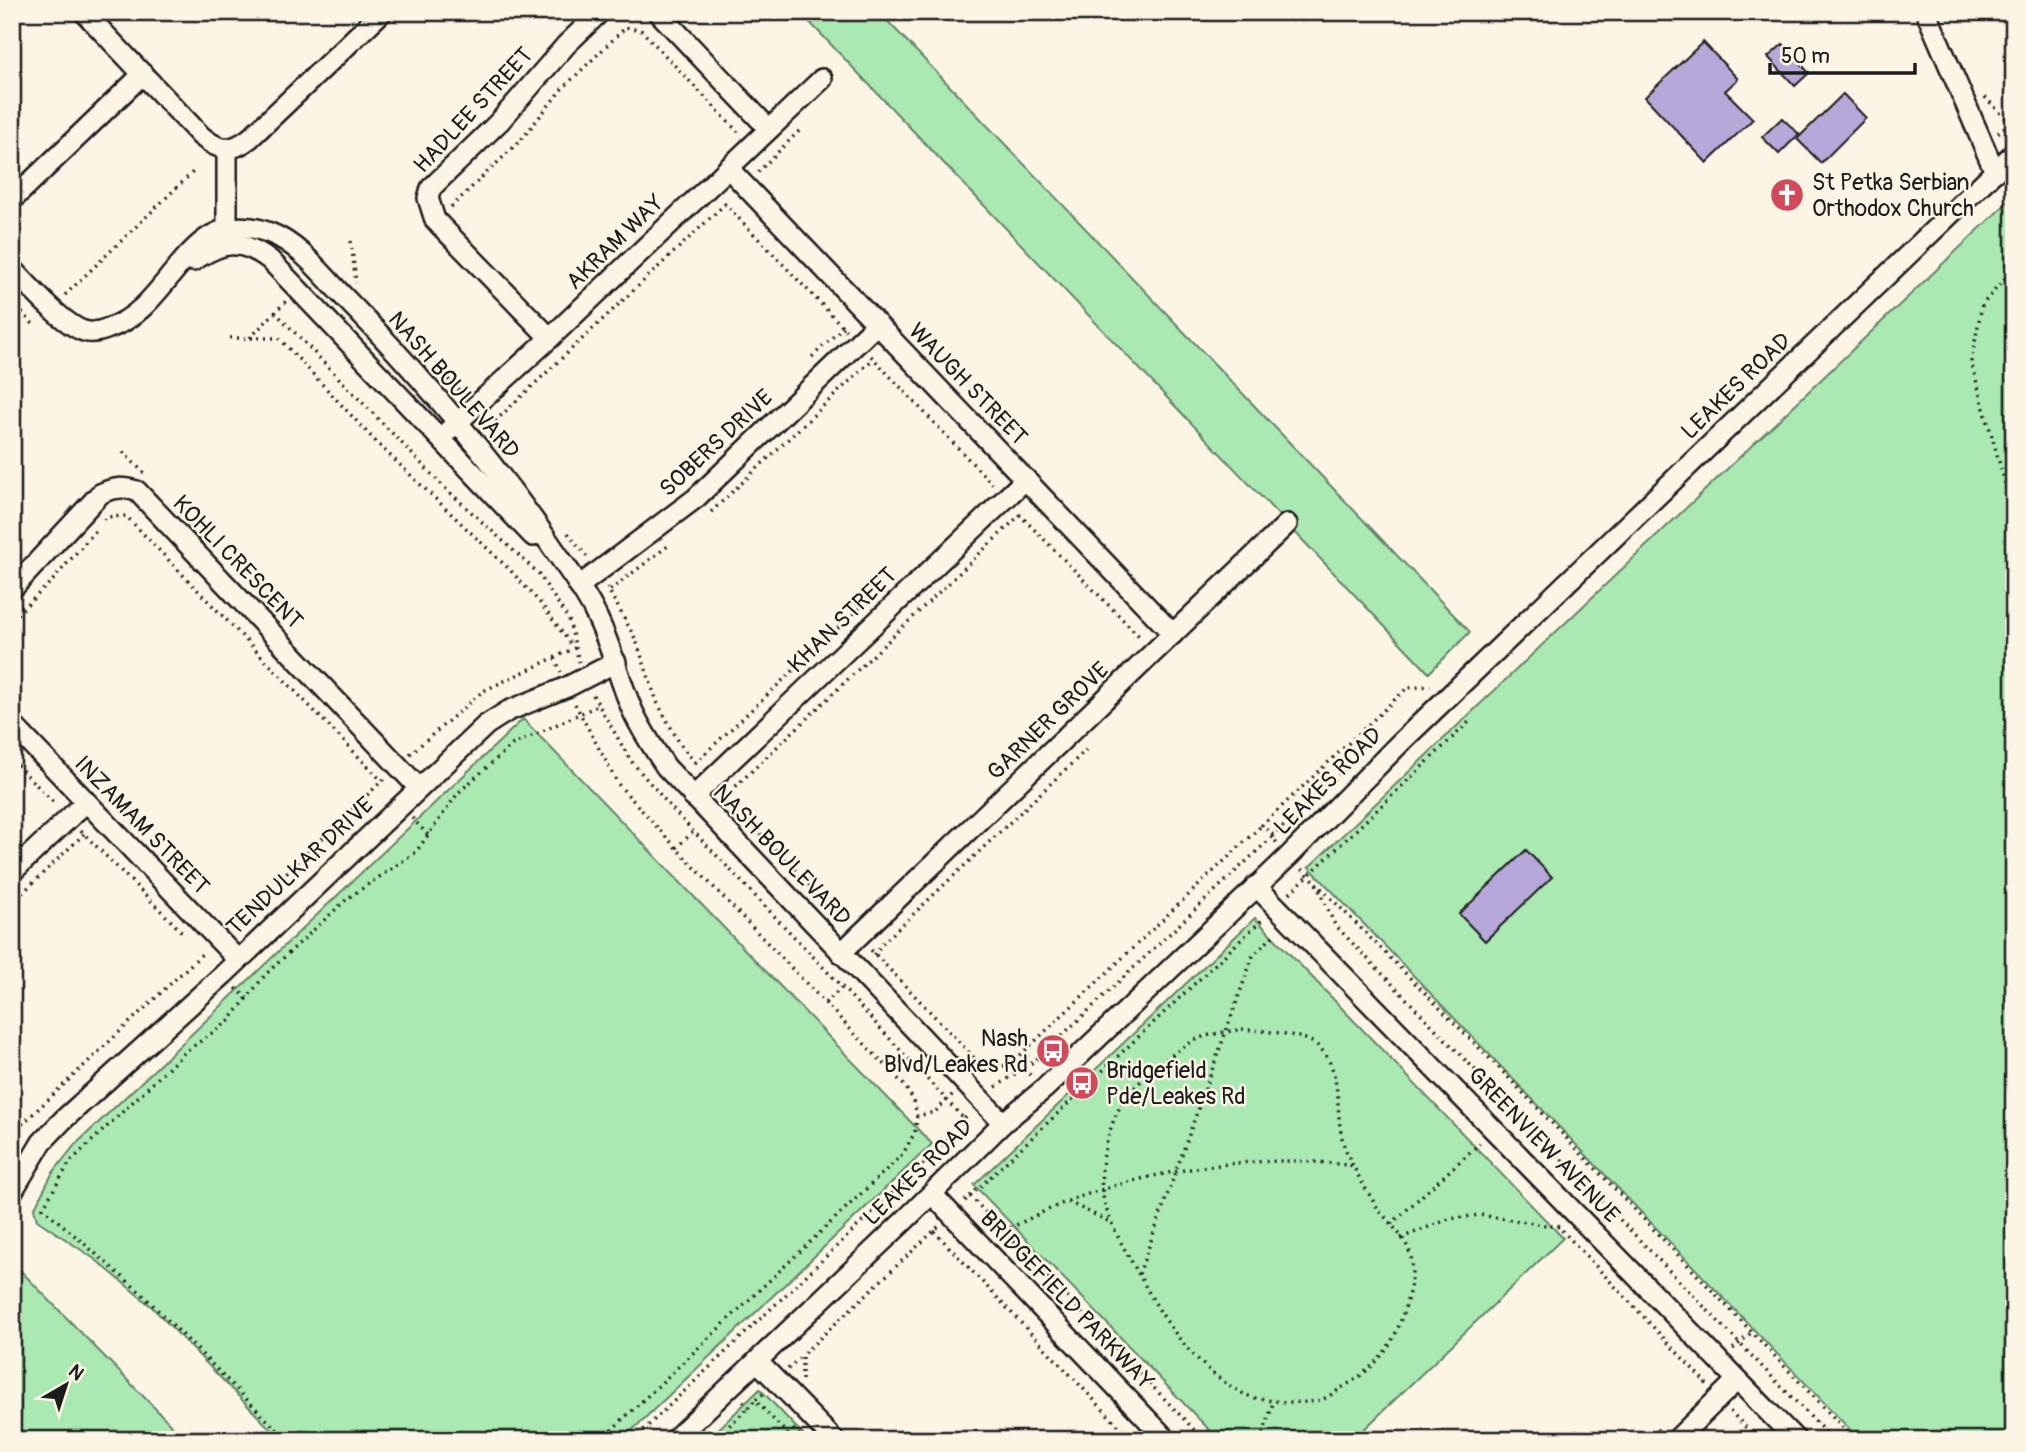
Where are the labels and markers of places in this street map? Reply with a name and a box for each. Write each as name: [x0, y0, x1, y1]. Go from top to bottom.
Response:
place label: St Petka Serbian Orthodox Church: [1812, 168, 1974, 223]
church icon: St Petka Serbian Orthodox Church: [1768, 176, 1806, 214]
place label: Nash Blvd/Leakes Rd: [884, 1024, 1028, 1079]
bus stop icon: Nash Blvd/Leakes Rd: [1034, 1032, 1072, 1070]
place label: Bridgefield Pde/Leakes Rd: [1106, 1056, 1246, 1111]
bus stop icon: Bridgefield Pde/Leakes Rd: [1063, 1064, 1101, 1102]

